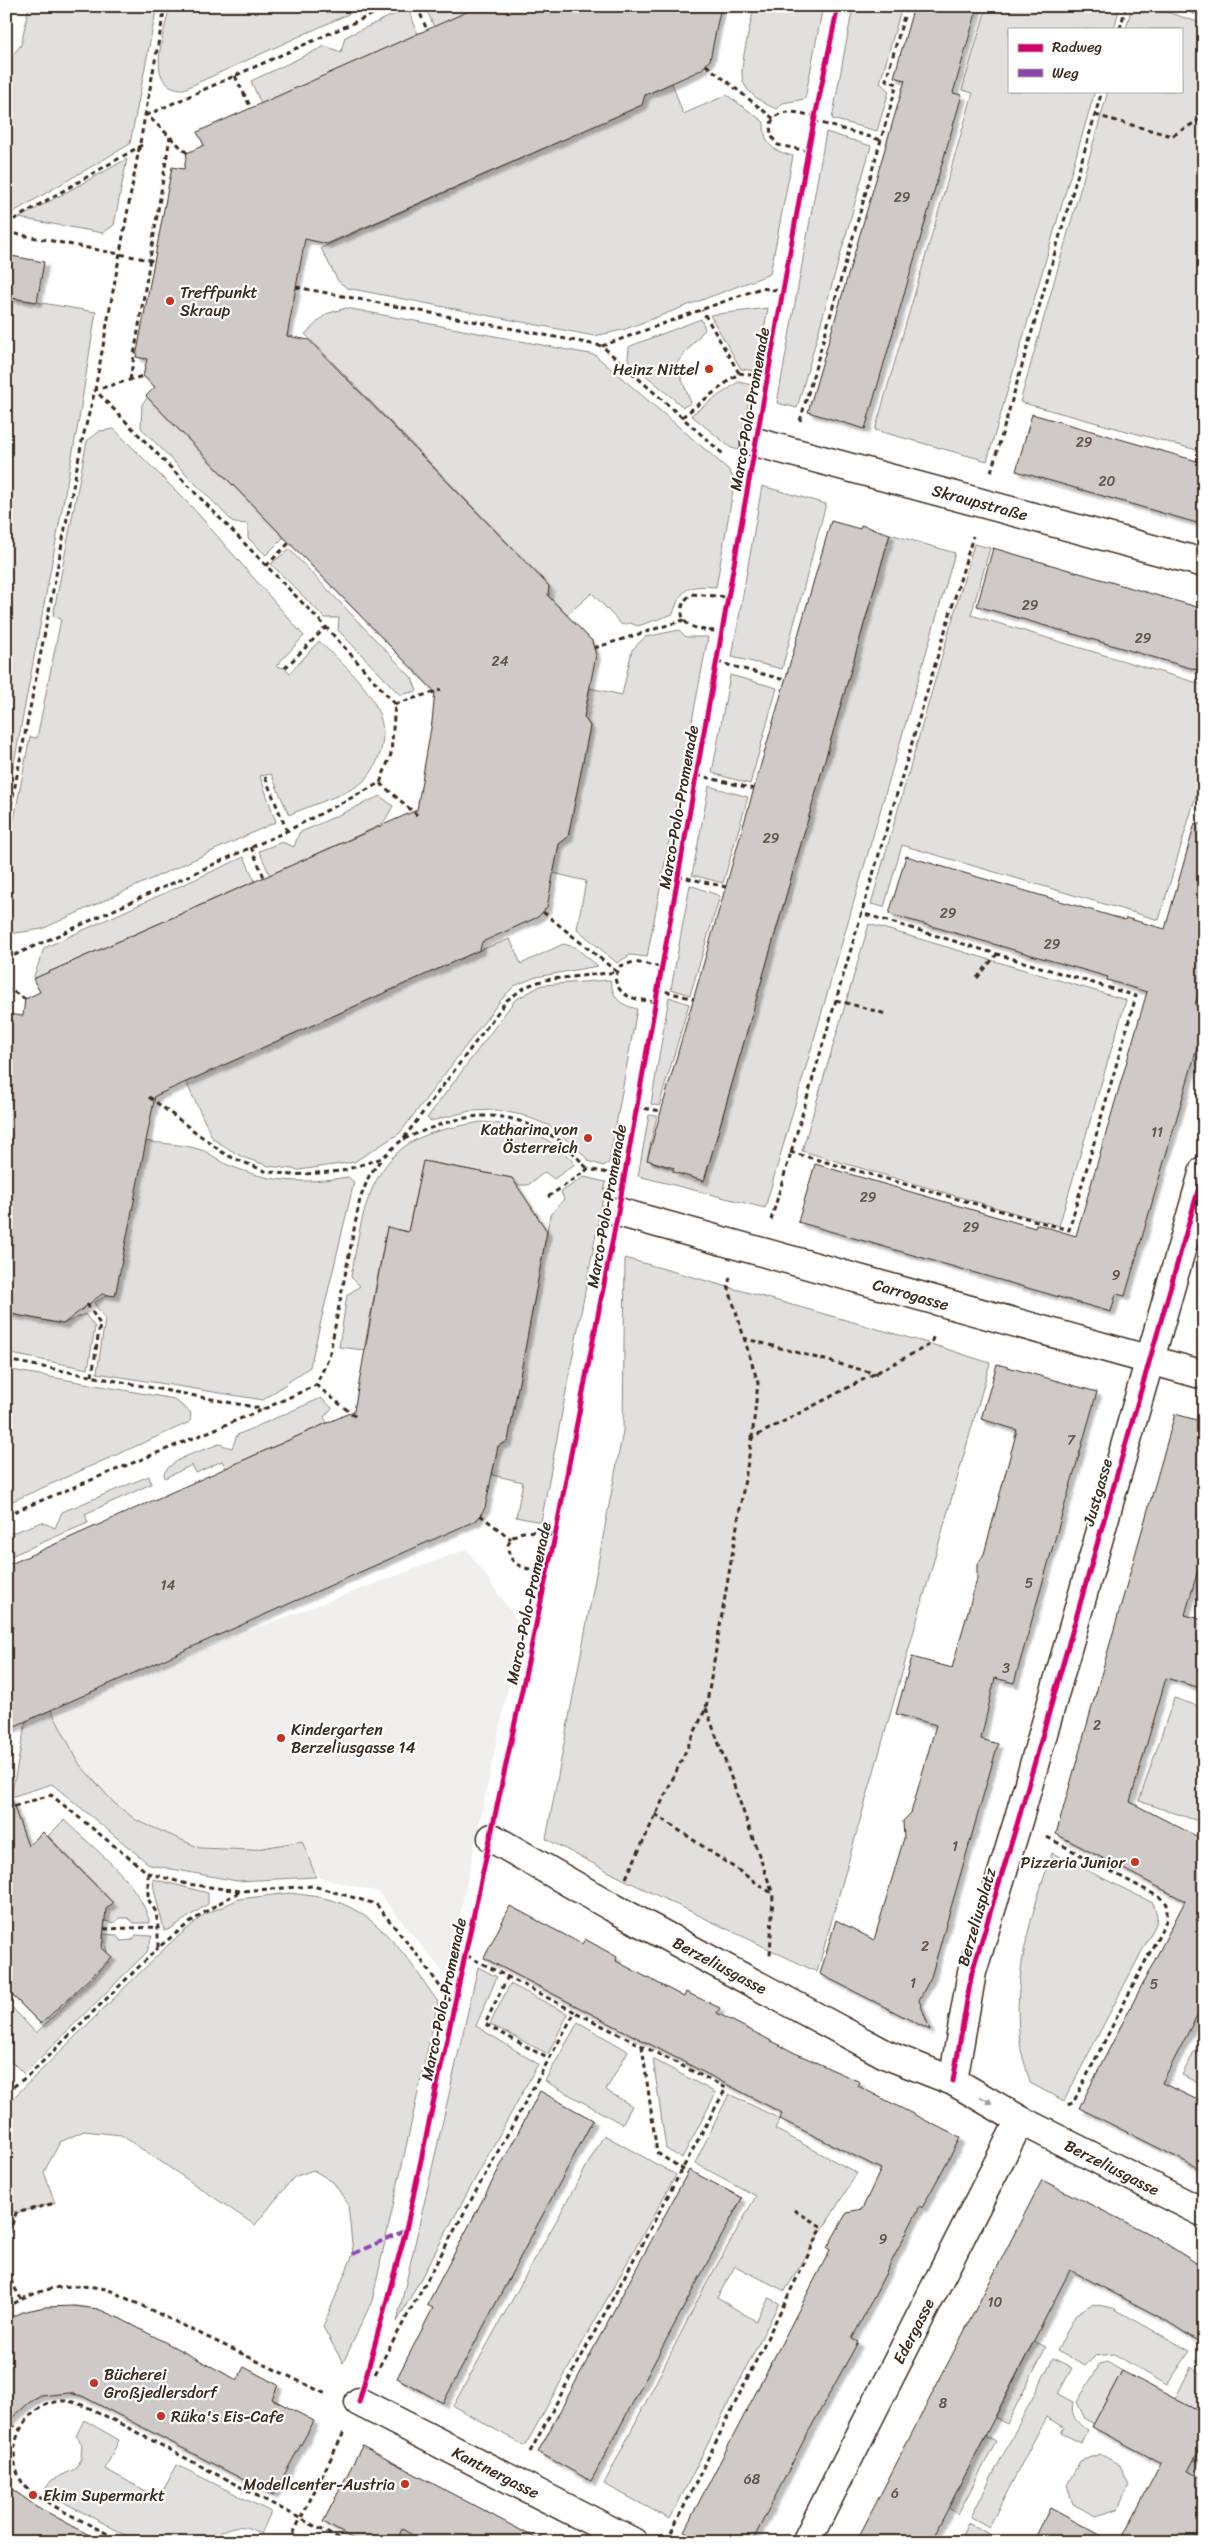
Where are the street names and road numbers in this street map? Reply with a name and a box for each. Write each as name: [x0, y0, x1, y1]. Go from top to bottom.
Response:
street label: Marco-Polo-Promenade: [721, 325, 778, 493]
street label: Skraupstraße: [929, 476, 1031, 529]
street label: Marco-Polo-Promenade: [650, 723, 707, 891]
street label: Marco-Polo-Promenade: [578, 1122, 635, 1290]
street label: Carrogasse: [869, 1270, 953, 1319]
street label: Justgasse: [1074, 1455, 1121, 1530]
street label: Marco-Polo-Promenade: [497, 1519, 560, 1687]
street label: Berzeliusplatz: [949, 1864, 1004, 1970]
street label: Marco-Polo-Promenade: [412, 1915, 475, 2083]
street label: Berzeliusgasse: [667, 1928, 772, 2003]
street label: Berzeliusgasse: [1059, 2131, 1165, 2204]
street label: Edergasse: [884, 2293, 943, 2369]
street label: Kantnergasse: [447, 2438, 545, 2507]

